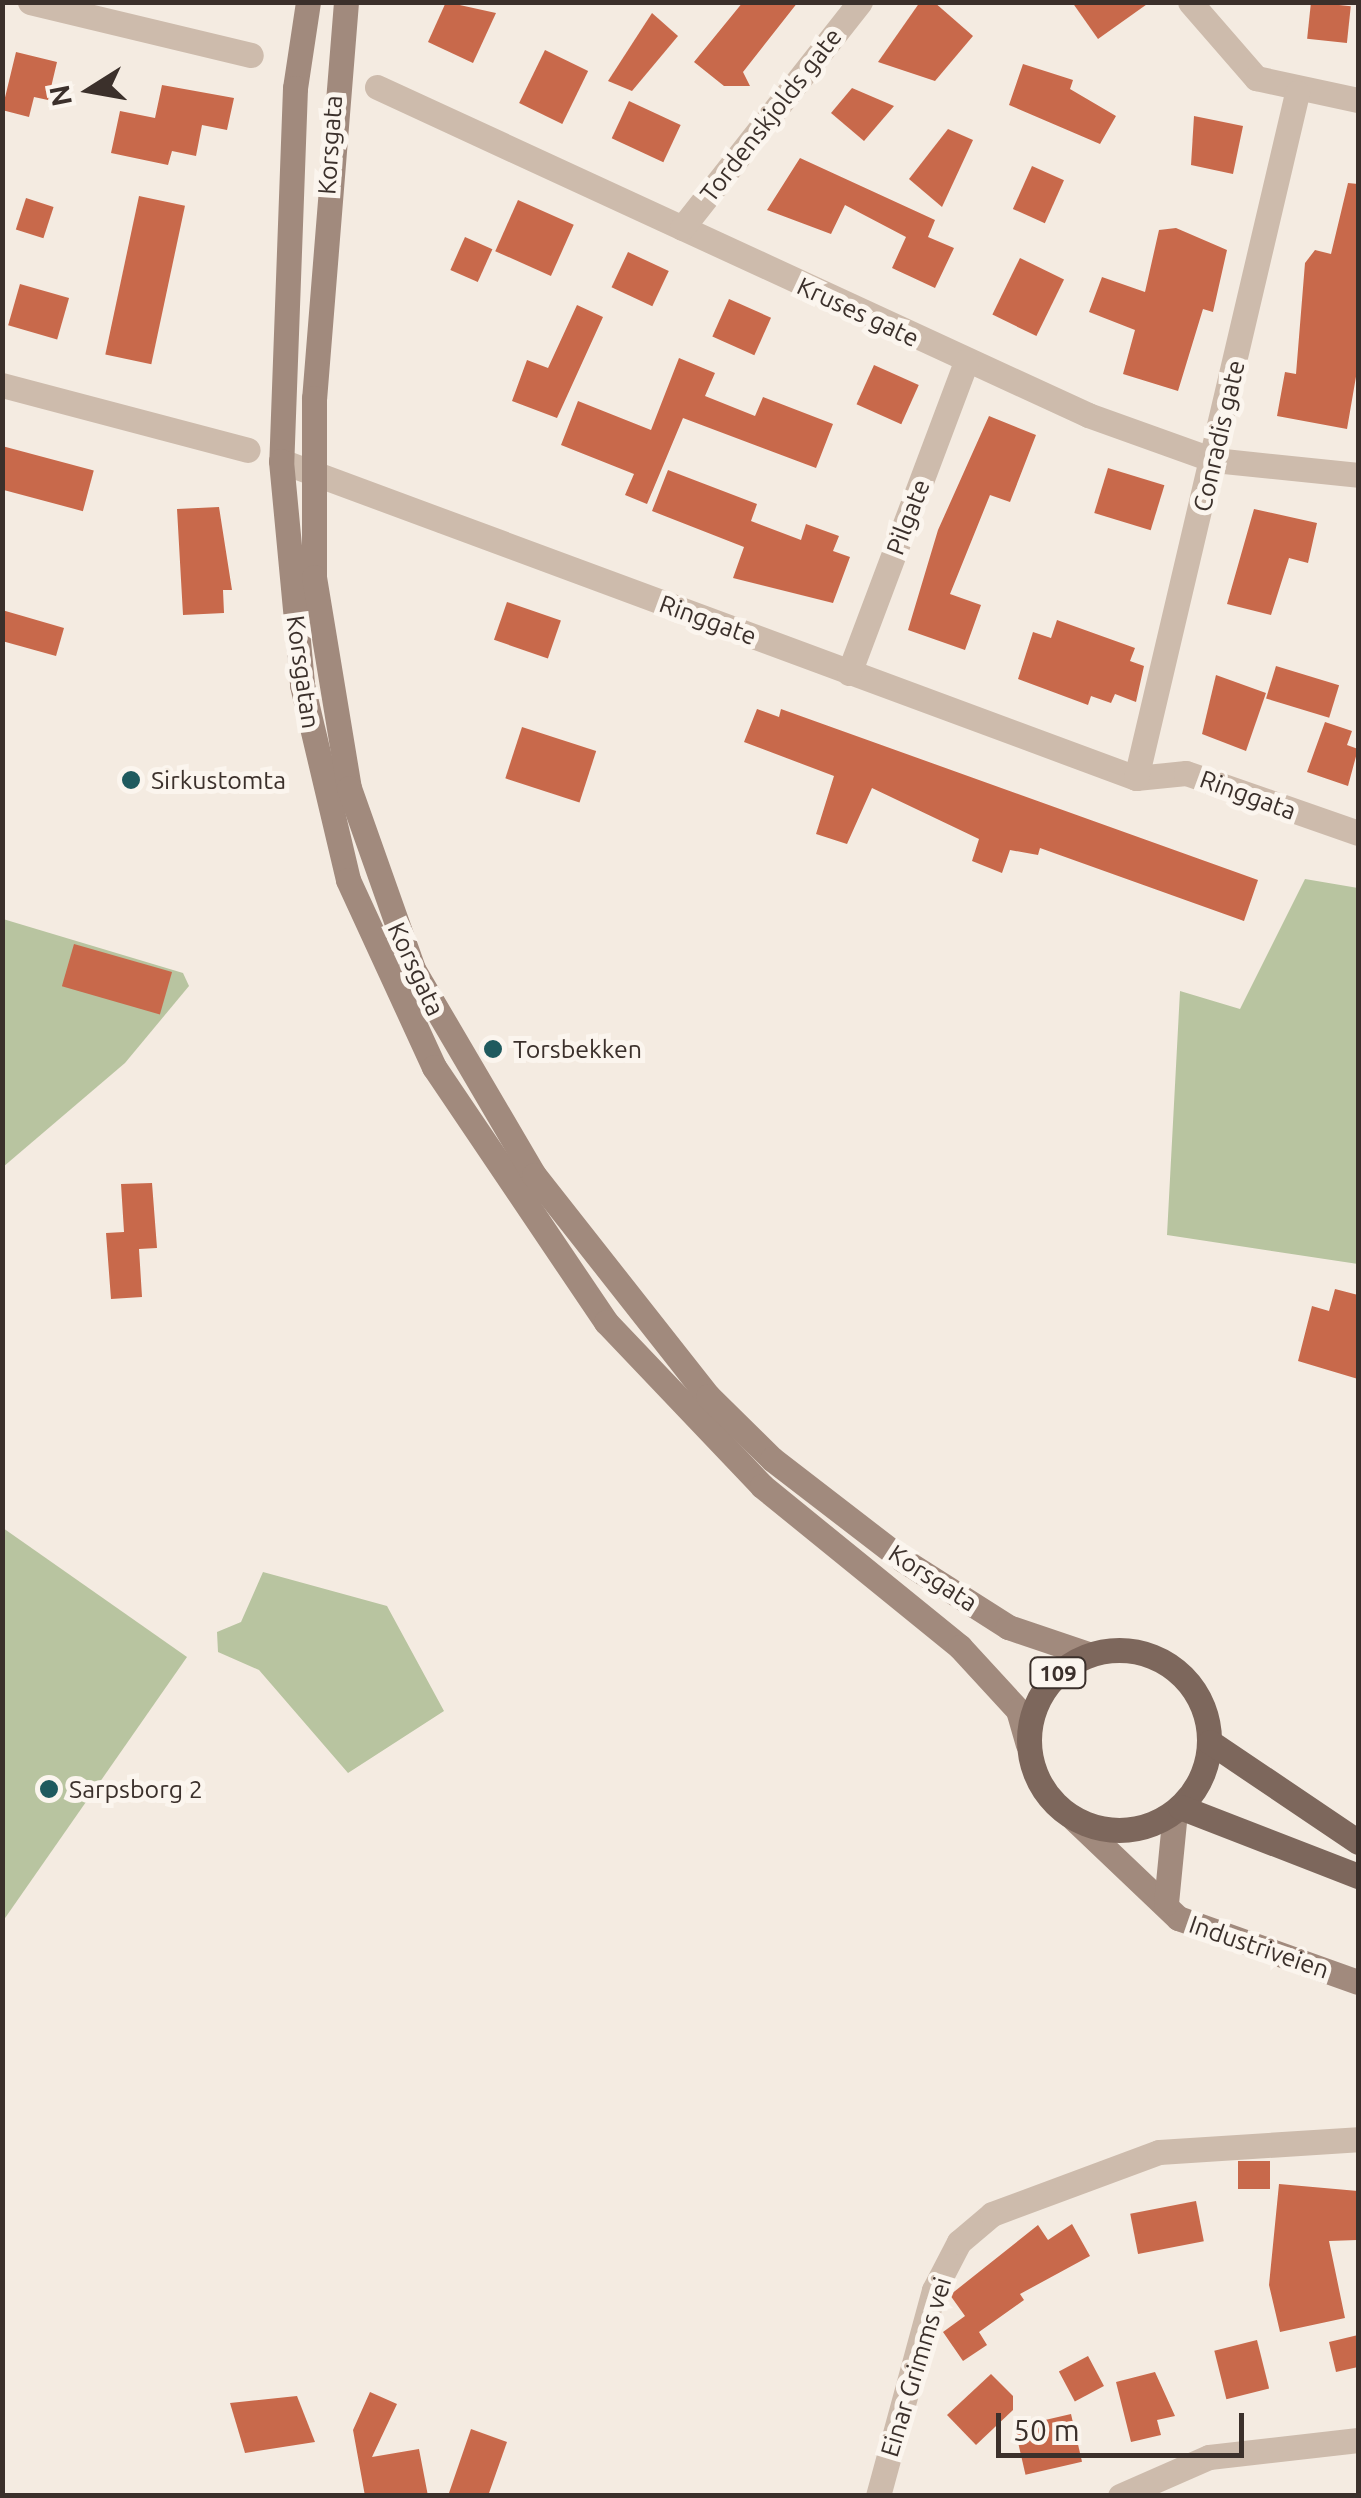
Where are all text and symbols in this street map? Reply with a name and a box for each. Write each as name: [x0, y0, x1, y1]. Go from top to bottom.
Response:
street label: Tordenskjolds gate: [694, 22, 848, 208]
north arrow: [40, 40, 140, 140]
text: N: [43, 83, 77, 109]
street label: Korsgata: [312, 94, 348, 196]
street label: Kruses gate: [792, 271, 924, 353]
street label: Conradis gate: [1187, 357, 1251, 515]
street label: Pilgate: [880, 475, 936, 559]
street label: Ringgate: [655, 589, 761, 651]
street label: Korsgatan: [280, 613, 326, 731]
street label: Ringgata: [1196, 764, 1300, 826]
place label: Sirkustomta: [151, 765, 286, 795]
marker: Sirkustomta: [120, 769, 142, 791]
street label: Korsgata: [381, 917, 451, 1021]
place label: Torsbekken: [513, 1034, 642, 1064]
marker: Torsbekken: [482, 1038, 504, 1060]
street label: Korsgata: [883, 1538, 983, 1618]
road number: 109: [1028, 1656, 1088, 1690]
place label: Sarpsborg 2: [69, 1774, 203, 1804]
marker: Sarpsborg 2: [38, 1778, 60, 1800]
street label: Industriveien: [1185, 1909, 1333, 1985]
street label: Einar Grimms vei: [874, 2274, 958, 2460]
scale bar: [1001, 2393, 1248, 2455]
text: 50 m: [1013, 2413, 1080, 2447]

